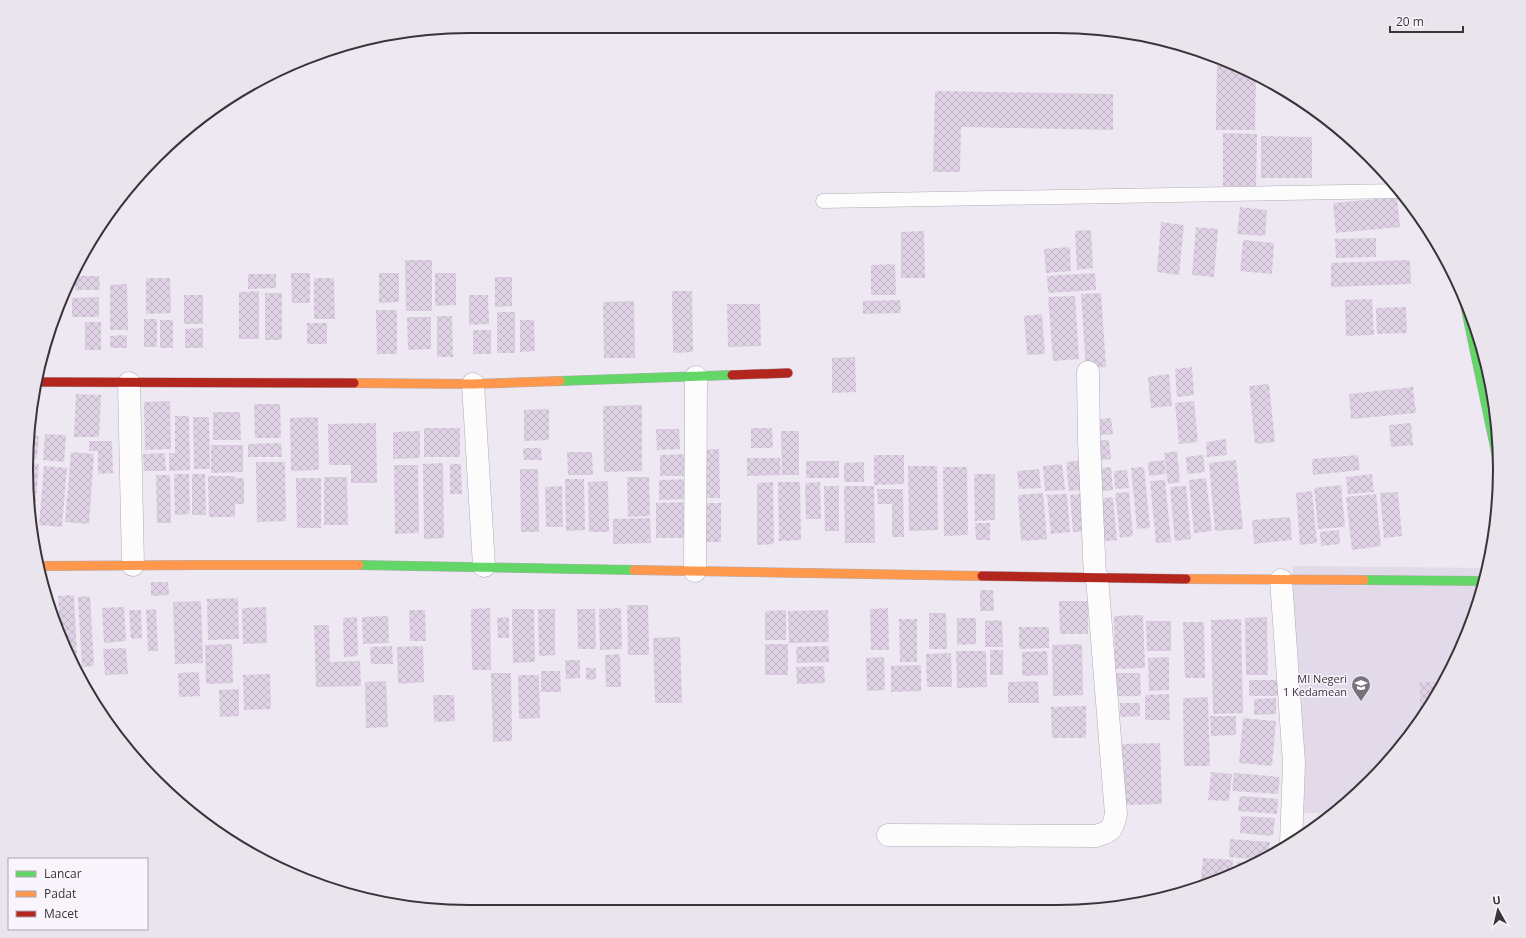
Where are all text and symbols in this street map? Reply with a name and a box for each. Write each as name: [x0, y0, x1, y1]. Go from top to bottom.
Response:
scale bar: [1390, 8, 1463, 34]
text: 20 m: [1396, 13, 1424, 30]
place label: MI Negeri 1 Kedamean: [1283, 671, 1347, 699]
school or university icon: MI Negeri 1 Kedamean: [1350, 674, 1372, 702]
legend: [8, 858, 148, 930]
text: Lancar: [44, 865, 82, 882]
text: Padat: [44, 885, 76, 902]
north arrow: [1478, 890, 1518, 930]
text: U: [1491, 892, 1502, 908]
text: Macet: [44, 905, 78, 922]

